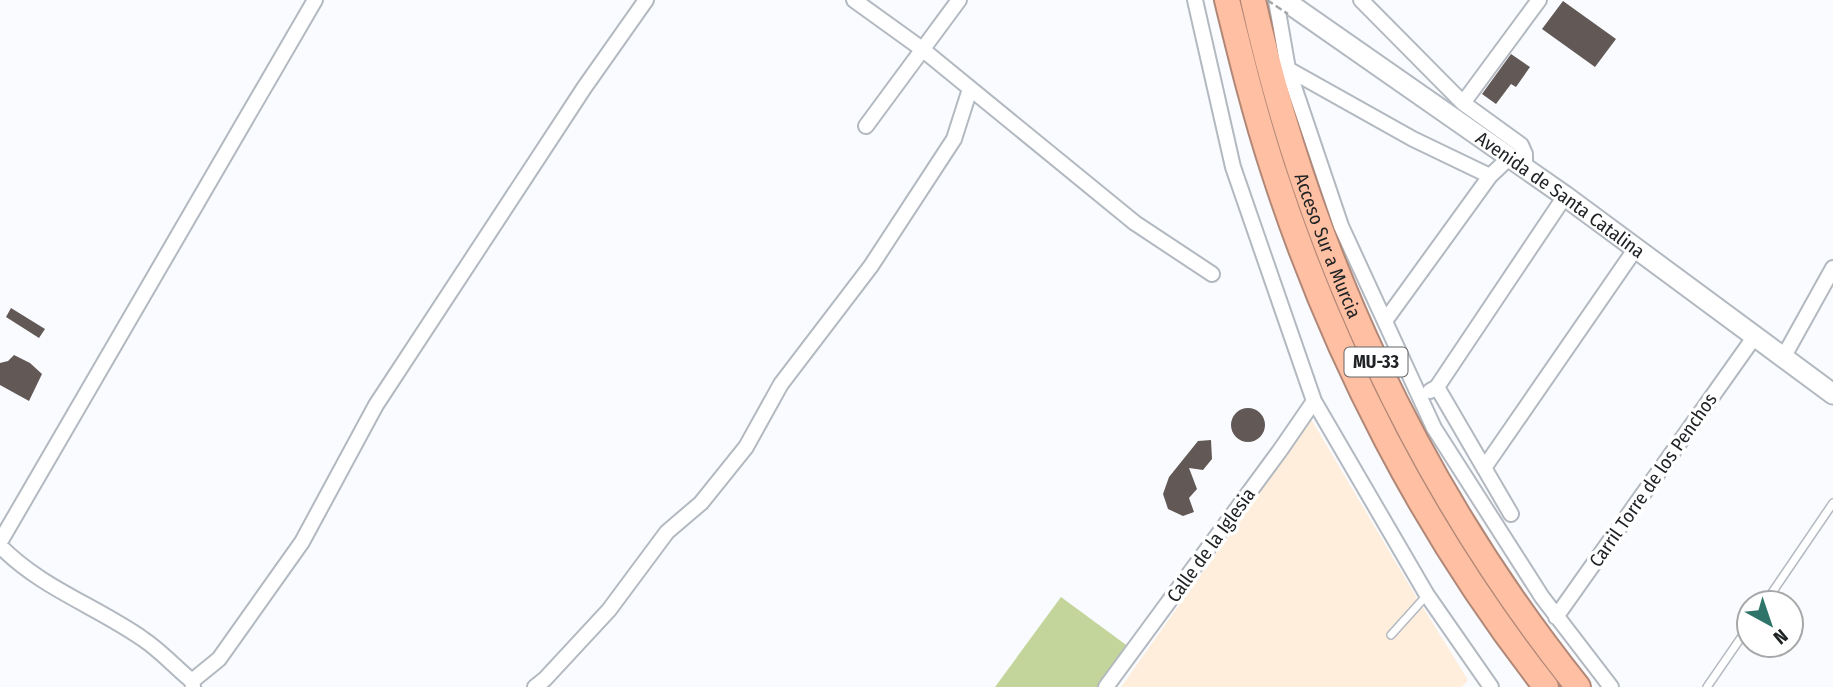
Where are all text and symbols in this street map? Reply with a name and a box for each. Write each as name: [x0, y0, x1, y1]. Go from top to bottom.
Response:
street label: Avenida de Santa Catalina: [1472, 126, 1650, 263]
street label: Acceso Sur a Murcia: [1290, 170, 1366, 322]
road number: MU-33: [1344, 348, 1408, 376]
street label: Carril Torre de los Penchos: [1584, 389, 1722, 571]
street label: Calle de la Iglesia: [1162, 483, 1260, 607]
north arrow: [1735, 589, 1805, 659]
text: N: [1769, 624, 1792, 649]

